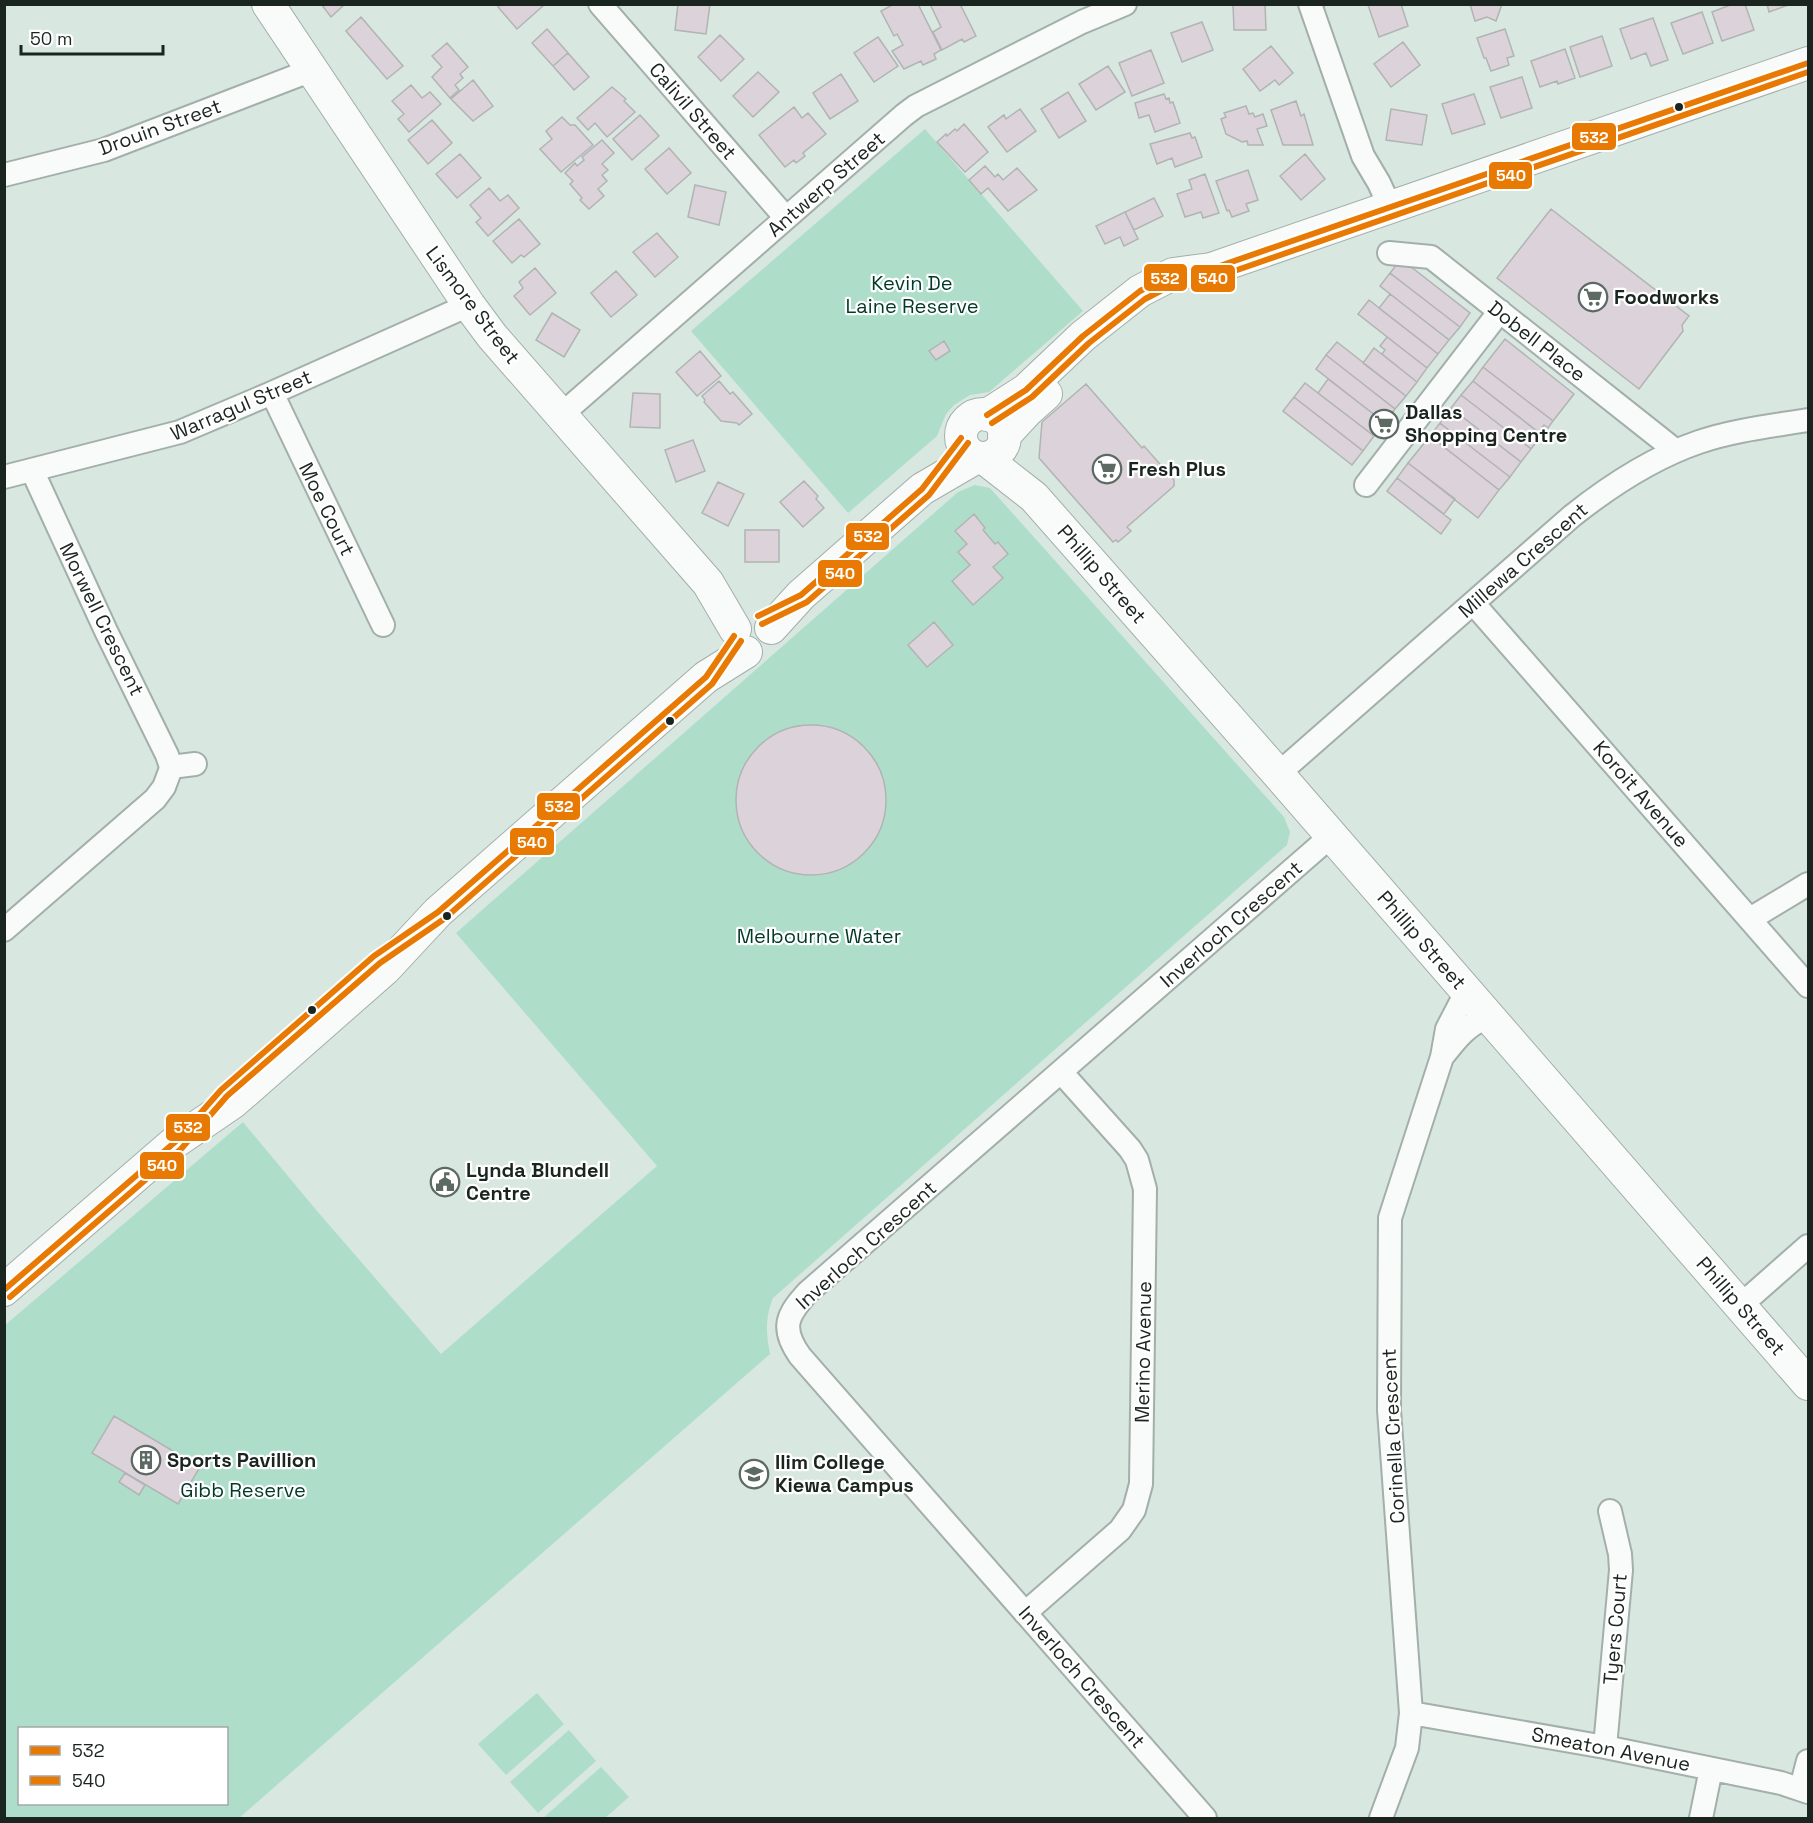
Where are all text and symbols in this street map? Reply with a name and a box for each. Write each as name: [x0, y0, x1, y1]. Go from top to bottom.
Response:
scale bar: [21, 18, 164, 56]
text: 50 m: [30, 27, 72, 50]
street label: Calivil Street: [644, 57, 742, 165]
street label: Drouin Street: [95, 93, 225, 161]
unlabelled marker: [1673, 101, 1685, 113]
line badge: 532: [1571, 122, 1617, 151]
street label: Antwerp Street: [762, 126, 890, 242]
text: 532: [1580, 127, 1608, 148]
line badge: 540: [1488, 161, 1533, 190]
text: 540: [1496, 165, 1526, 186]
street label: Lismore Street: [420, 241, 526, 369]
line badge: 532: [1143, 263, 1188, 292]
line badge: 540: [1190, 264, 1236, 293]
text: 532: [1151, 268, 1179, 289]
text: 540: [1198, 268, 1228, 289]
park label: Kevin De Laine Reserve: [845, 270, 979, 319]
supermarket icon: Foodworks: [1577, 281, 1609, 313]
place label: Foodworks: [1614, 284, 1719, 310]
street label: Dobell Place: [1483, 295, 1591, 387]
street label: Warragul Street: [166, 364, 316, 446]
place label: Dallas Shopping Centre: [1405, 399, 1567, 448]
supermarket icon: Dallas Shopping Centre: [1368, 408, 1400, 440]
supermarket icon: Fresh Plus: [1091, 453, 1123, 485]
place label: Fresh Plus: [1128, 456, 1226, 482]
street label: Moe Court: [293, 458, 361, 560]
street label: Millewa Crescent: [1453, 497, 1593, 623]
street label: Phillip Street: [1052, 519, 1152, 629]
line badge: 532: [845, 522, 890, 551]
text: 532: [854, 526, 882, 547]
street label: Morwell Crescent: [54, 538, 150, 700]
line badge: 540: [817, 559, 863, 588]
text: 540: [825, 563, 855, 584]
unlabelled marker: [664, 715, 676, 727]
street label: Koroit Avenue: [1587, 735, 1695, 853]
line badge: 532: [536, 792, 581, 821]
text: 532: [545, 796, 573, 817]
line badge: 540: [509, 827, 555, 856]
text: 540: [517, 832, 547, 853]
street label: Inverloch Crescent: [1154, 855, 1308, 993]
street label: Phillip Street: [1372, 885, 1472, 995]
unlabelled marker: [441, 910, 453, 922]
park label: Melbourne Water: [737, 923, 901, 949]
unlabelled marker: [306, 1004, 318, 1016]
line badge: 532: [165, 1113, 211, 1142]
text: 532: [174, 1117, 202, 1138]
line badge: 540: [139, 1151, 185, 1180]
text: 540: [147, 1155, 177, 1176]
place label: Lynda Blundell Centre: [466, 1157, 609, 1206]
public building icon: Lynda Blundell Centre: [429, 1166, 461, 1198]
street label: Inverloch Crescent: [790, 1175, 942, 1315]
street label: Phillip Street: [1691, 1251, 1791, 1361]
street label: Merino Avenue: [1129, 1281, 1157, 1423]
street label: Corinella Crescent: [1375, 1348, 1411, 1524]
building icon: Sports Pavillion: [130, 1444, 162, 1476]
place label: Sports Pavillion: [167, 1447, 316, 1473]
place label: Ilim College Kiewa Campus: [775, 1449, 914, 1498]
school or university icon: Ilim College Kiewa Campus: [738, 1458, 770, 1490]
park label: Gibb Reserve: [180, 1477, 306, 1503]
street label: Tyers Court: [1597, 1572, 1633, 1686]
street label: Inverloch Crescent: [1013, 1600, 1151, 1754]
street label: Smeaton Avenue: [1529, 1721, 1693, 1777]
legend: [18, 1727, 228, 1805]
text: 532: [72, 1739, 105, 1762]
text: 540: [72, 1769, 106, 1792]

